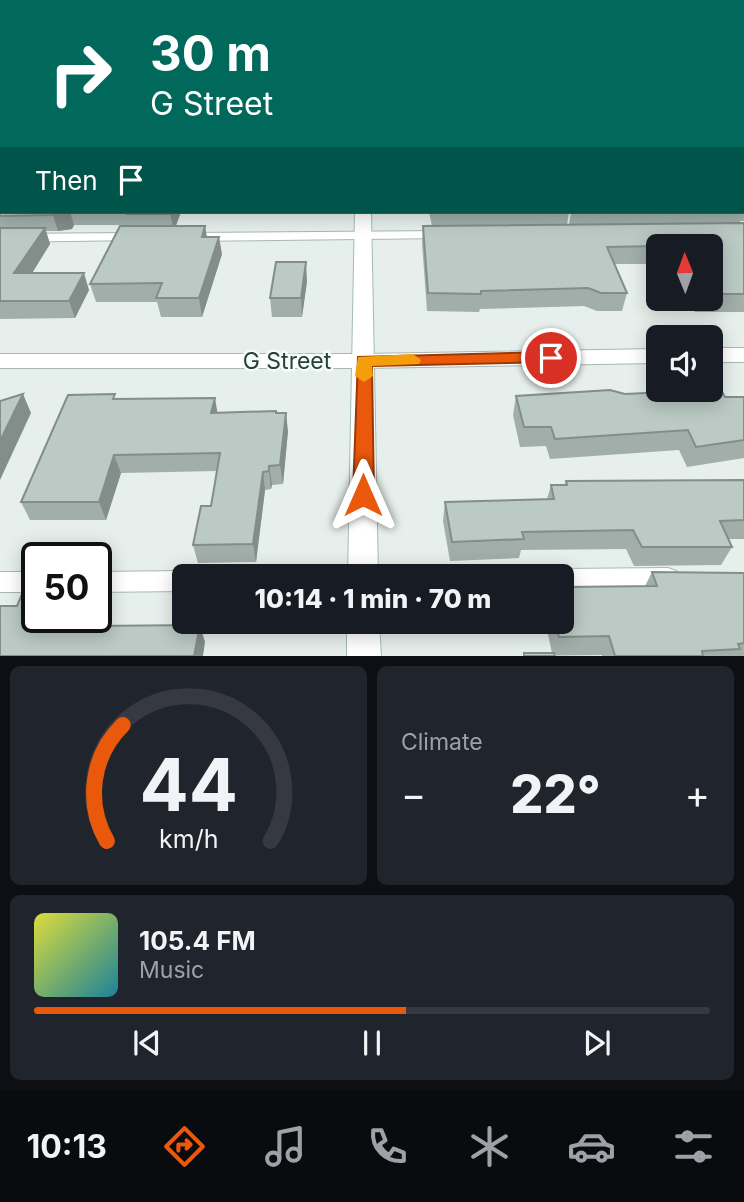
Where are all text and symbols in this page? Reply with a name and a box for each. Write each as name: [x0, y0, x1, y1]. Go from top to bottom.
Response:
text: 30 m: [150, 24, 271, 83]
icon: right: [35, 28, 126, 119]
text: G Street: [150, 84, 273, 123]
icon: arrive: [112, 161, 150, 199]
text: Then: [35, 165, 98, 196]
north arrow: [646, 234, 723, 312]
map controls: [646, 234, 723, 402]
button: sound: [646, 325, 723, 402]
pin: [521, 328, 581, 388]
icon: arrive: [532, 339, 570, 377]
street label: G Street: [243, 347, 332, 375]
position arrow: [326, 458, 400, 532]
speed limit sign: 50: [21, 542, 112, 633]
text: 10:14 · 1 min · 70 m: [255, 583, 491, 614]
text: Climate: [401, 728, 483, 756]
text: 44: [139, 741, 238, 830]
text: 22°: [510, 763, 601, 826]
text: −: [401, 771, 426, 817]
text: +: [685, 771, 710, 817]
text: km/h: [159, 824, 218, 854]
text: 105.4 FM: [139, 925, 256, 956]
text: Music: [139, 956, 204, 984]
icon: previous: [128, 1024, 166, 1062]
icon: pause: [353, 1024, 391, 1062]
icon: next: [578, 1024, 616, 1062]
icon: directions: [160, 1122, 209, 1171]
icon: music: [261, 1122, 310, 1171]
icon: phone: [363, 1122, 412, 1171]
icon: climate: [465, 1122, 514, 1171]
icon: car: [567, 1122, 616, 1171]
icon: filters: [669, 1122, 718, 1171]
text: 10:13: [26, 1127, 107, 1166]

